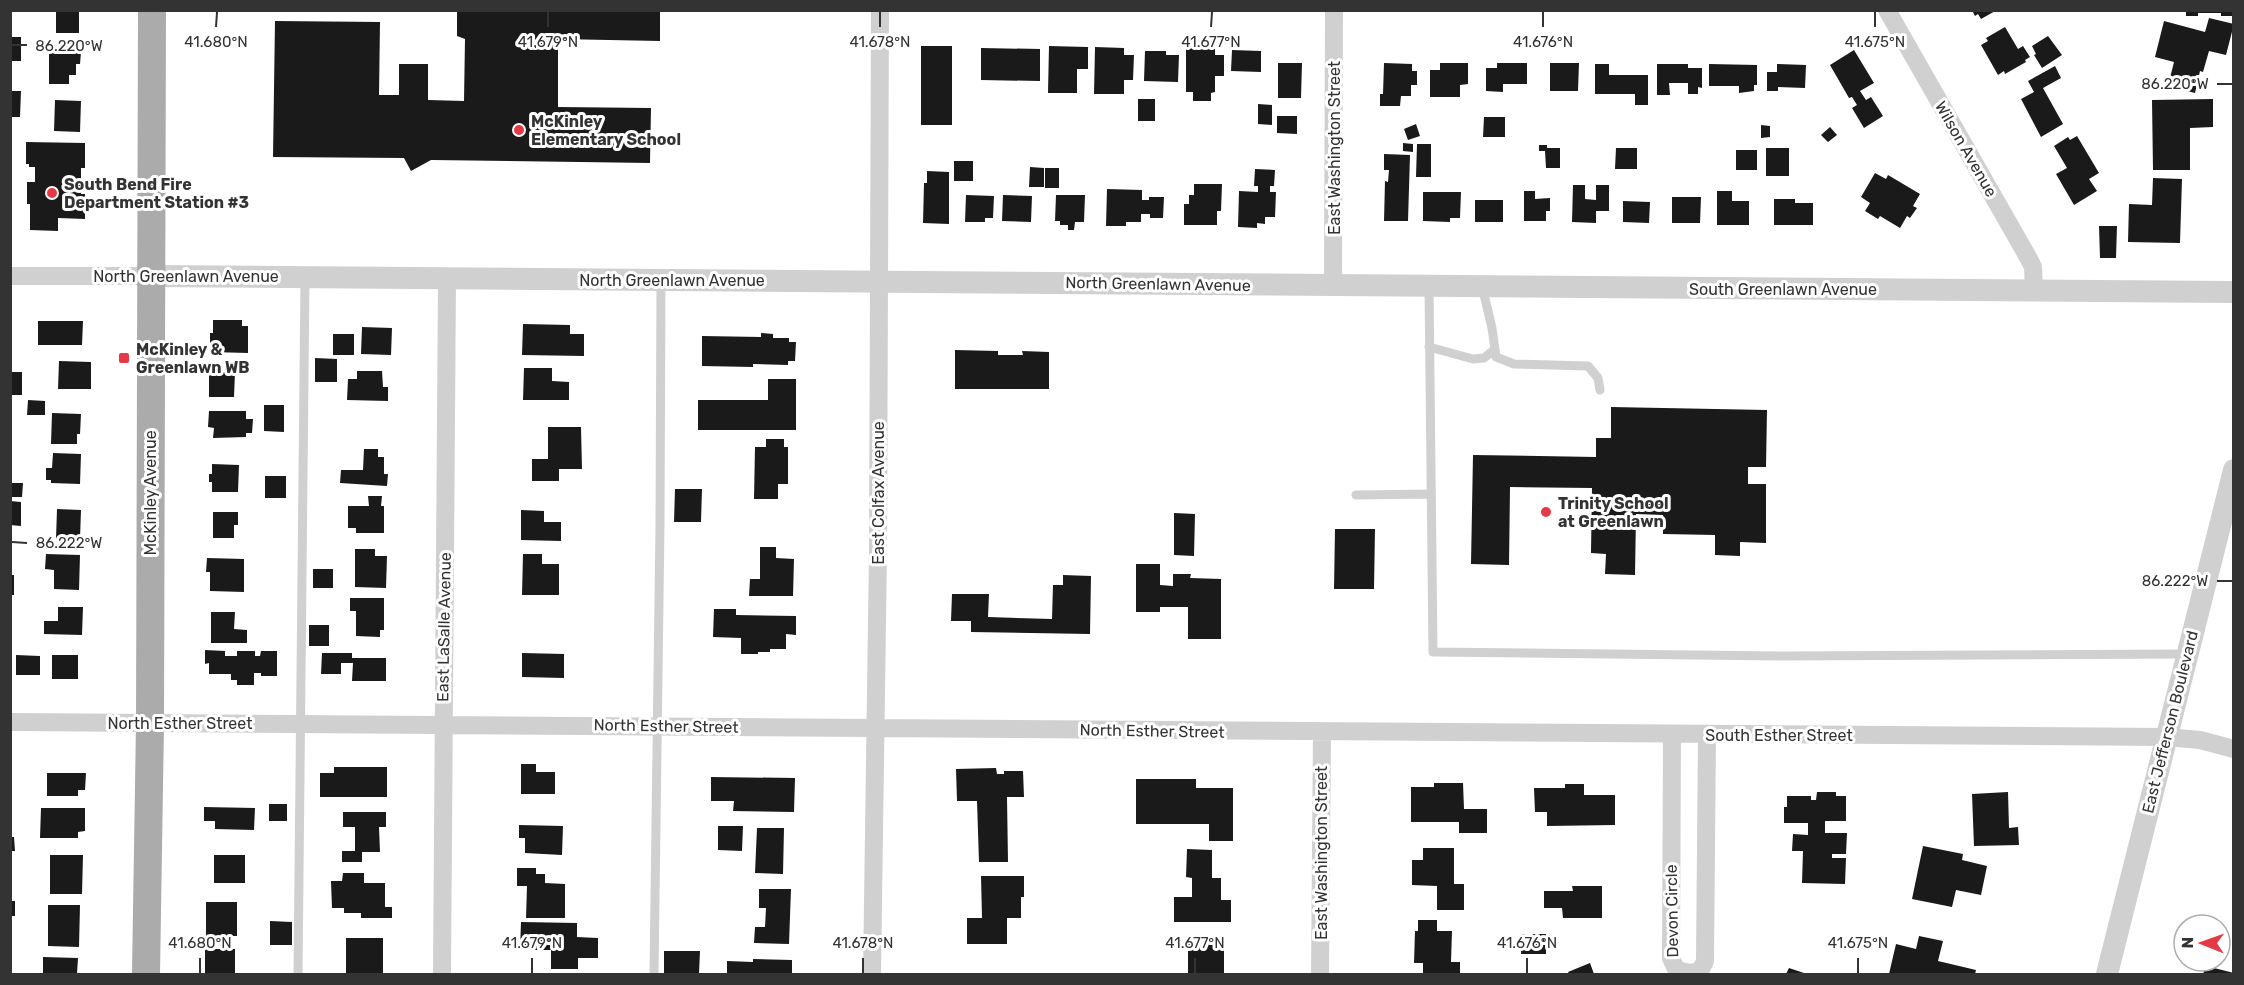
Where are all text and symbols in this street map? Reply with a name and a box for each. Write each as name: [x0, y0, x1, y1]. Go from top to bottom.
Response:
text: 41.680°N: [184, 33, 248, 51]
text: 41.679°N: [518, 33, 578, 51]
text: 41.678°N: [849, 33, 911, 51]
text: 41.677°N: [1181, 33, 1241, 51]
text: 41.676°N: [1513, 33, 1573, 51]
text: 41.675°N: [1845, 33, 1905, 51]
text: 86.220°W: [35, 37, 103, 55]
street label: East Washington Street: [1325, 61, 1344, 235]
text: 86.220°W: [2141, 75, 2209, 93]
street label: Wilson Avenue: [1931, 98, 2001, 200]
place label: McKinley Elementary School: [531, 112, 681, 149]
marker: McKinley Elementary School: [512, 123, 526, 137]
place label: South Bend Fire Department Station #3: [64, 175, 249, 212]
marker: South Bend Fire Department Station #3: [45, 186, 59, 200]
street label: North Greenlawn Avenue: [93, 267, 279, 286]
street label: North Greenlawn Avenue: [579, 271, 765, 290]
street label: North Greenlawn Avenue: [1065, 273, 1251, 295]
street label: South Greenlawn Avenue: [1689, 280, 1877, 299]
place label: McKinley & Greenlawn WB: [136, 340, 249, 377]
marker: McKinley & Greenlawn WB: [117, 351, 131, 365]
street label: East Colfax Avenue: [869, 421, 888, 565]
street label: McKinley Avenue: [141, 430, 160, 556]
place label: Trinity School at Greenlawn: [1558, 494, 1669, 531]
marker: Trinity School at Greenlawn: [1539, 505, 1553, 519]
text: 86.222°W: [36, 534, 102, 552]
street label: East LaSalle Avenue: [433, 552, 455, 702]
text: 86.222°W: [2142, 572, 2208, 590]
street label: East Jefferson Boulevard: [2138, 629, 2202, 815]
street label: North Esther Street: [107, 714, 253, 733]
street label: North Esther Street: [593, 715, 739, 737]
street label: North Esther Street: [1079, 720, 1225, 742]
street label: South Esther Street: [1705, 726, 1853, 745]
street label: East Washington Street: [1312, 766, 1331, 940]
street label: Devon Circle: [1662, 864, 1682, 958]
north arrow: [2172, 913, 2232, 973]
text: 41.680°N: [168, 934, 232, 952]
text: 41.679°N: [502, 934, 562, 952]
text: 41.678°N: [832, 934, 894, 952]
text: 41.677°N: [1165, 934, 1225, 952]
text: 41.676°N: [1497, 934, 1557, 952]
text: 41.675°N: [1828, 934, 1888, 952]
text: N: [2178, 937, 2197, 949]

